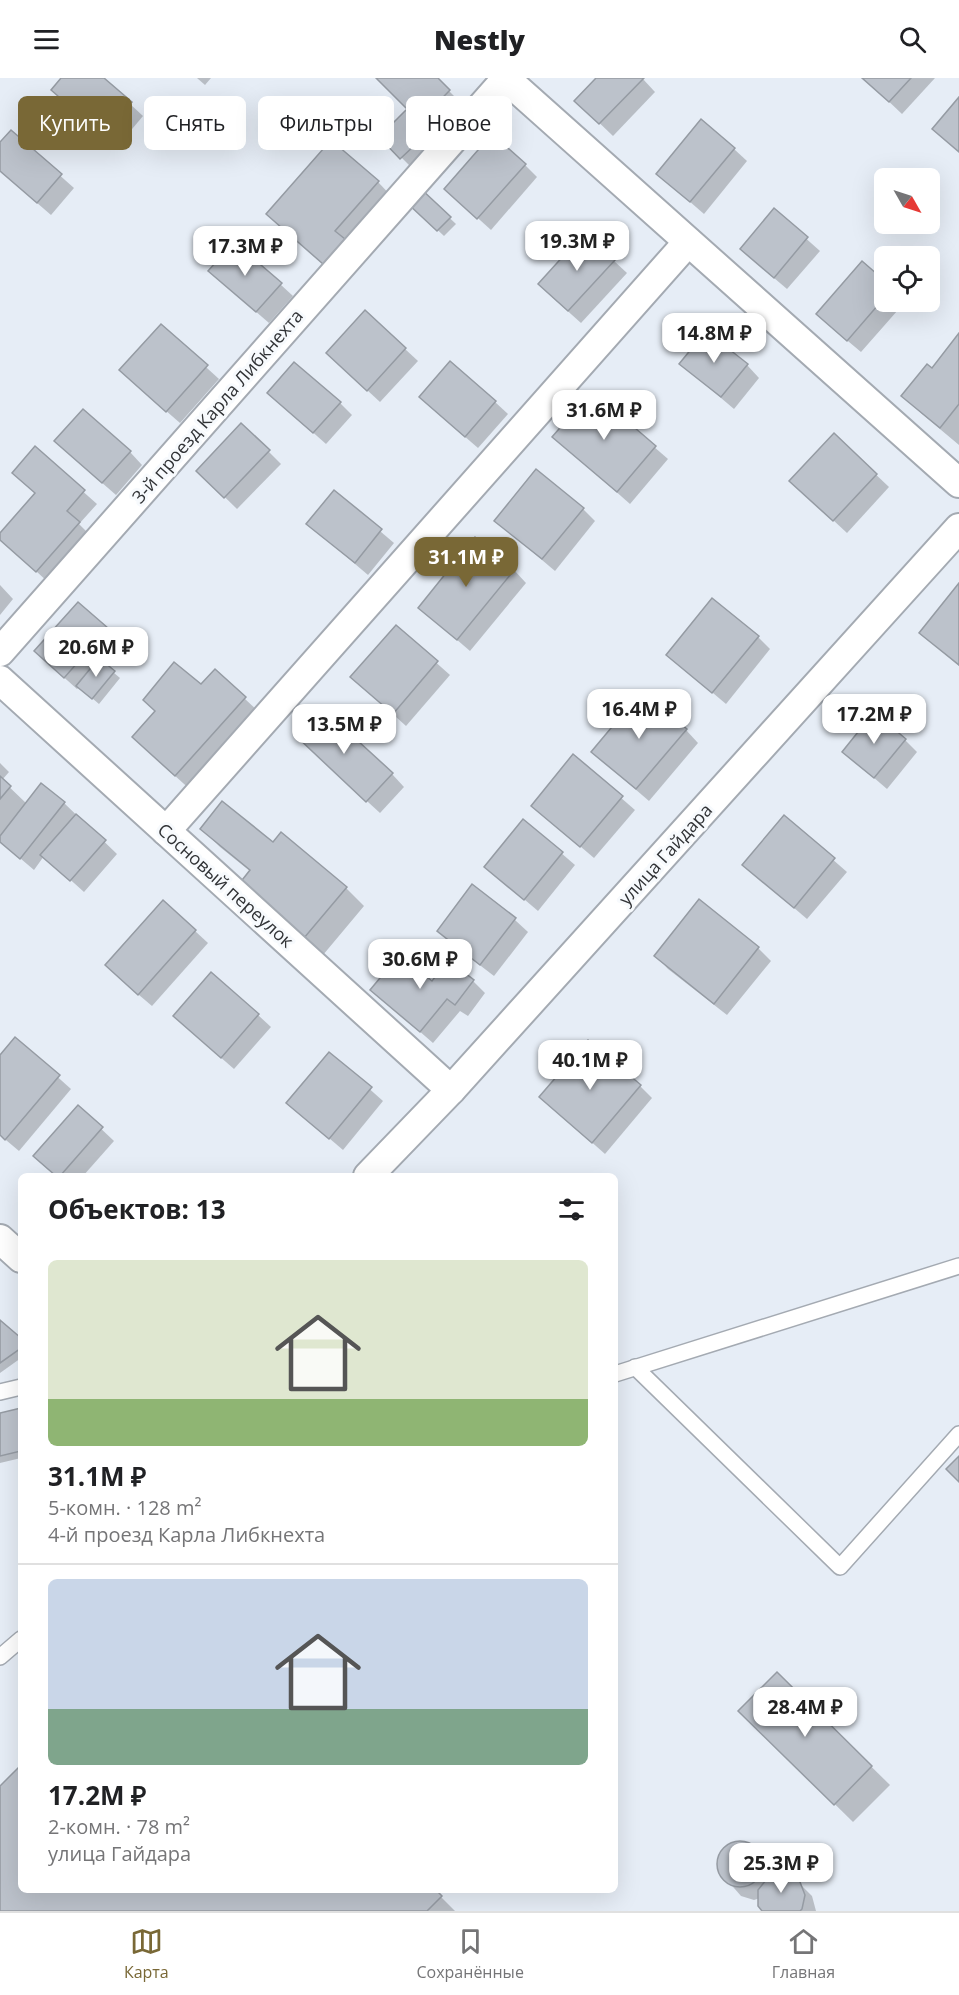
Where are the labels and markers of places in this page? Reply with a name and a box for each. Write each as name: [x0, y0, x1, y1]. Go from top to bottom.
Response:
pin: 19.3M ₽: [522, 221, 632, 272]
pin: 17.3M ₽: [190, 226, 300, 277]
pin: 14.8M ₽: [659, 313, 769, 364]
pin: 31.6M ₽: [549, 390, 659, 441]
pin: 31.1M ₽: [411, 537, 521, 588]
pin: 20.6M ₽: [41, 627, 151, 678]
pin: 16.4M ₽: [584, 689, 694, 740]
pin: 17.2M ₽: [819, 694, 929, 745]
pin: 13.5M ₽: [289, 704, 399, 755]
pin: 30.6M ₽: [365, 939, 475, 990]
pin: 40.1M ₽: [535, 1040, 645, 1091]
pin: 28.4M ₽: [750, 1687, 860, 1738]
pin: 25.3M ₽: [726, 1843, 836, 1894]

